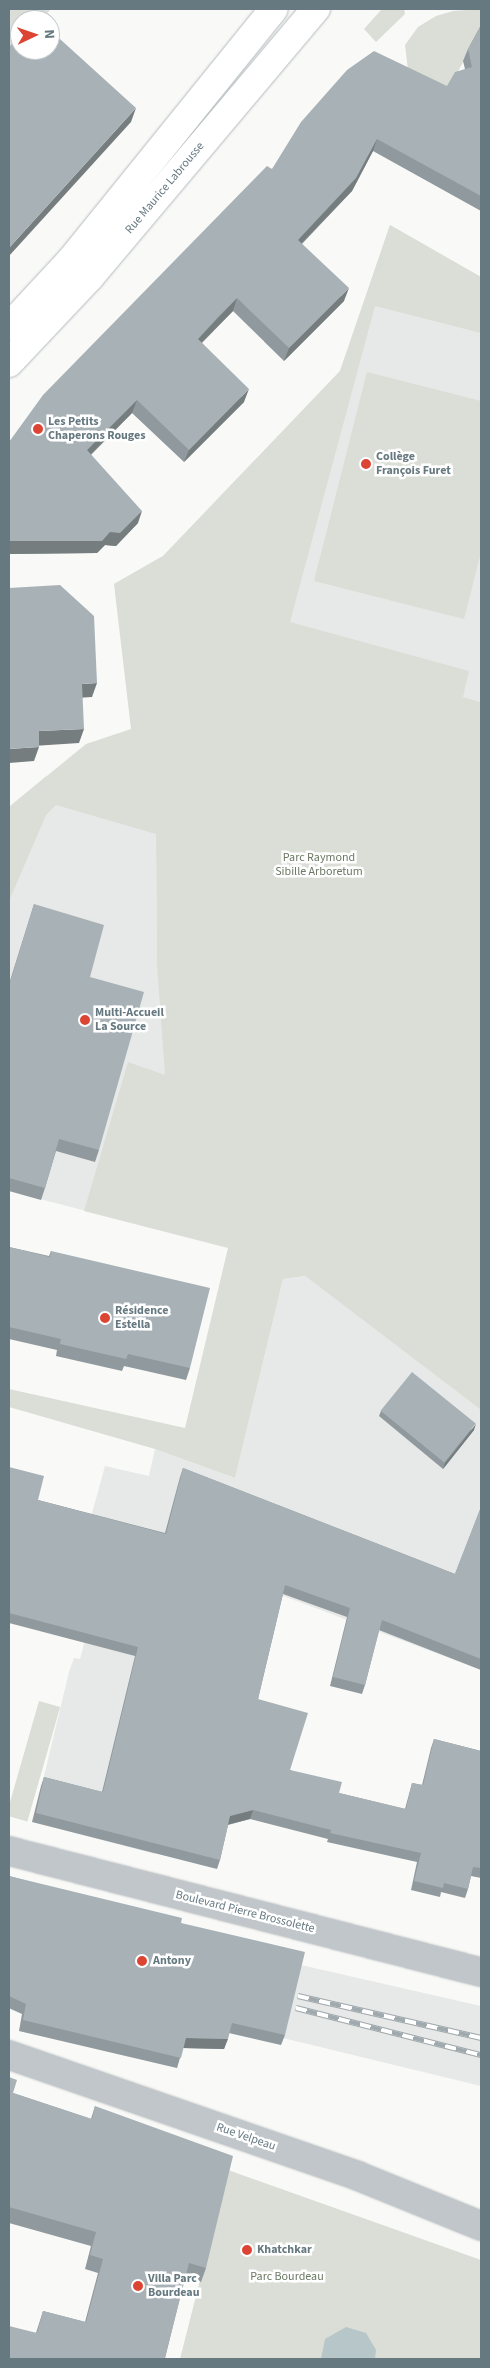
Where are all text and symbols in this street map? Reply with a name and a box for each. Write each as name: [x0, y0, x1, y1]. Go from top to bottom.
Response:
north arrow: [10, 10, 60, 60]
text: N: [39, 29, 59, 39]
street label: Rue Maurice Labrousse: [122, 139, 208, 237]
place label: Les Petits Chaperons Rouges: [48, 415, 146, 443]
marker: Les Petits Chaperons Rouges: [32, 423, 44, 435]
place label: Collège François Furet: [376, 450, 451, 478]
marker: Collège François Furet: [360, 458, 372, 470]
park label: Parc Raymond Sibille Arboretum: [275, 851, 363, 879]
place label: Multi-Accueil La Source: [95, 1006, 164, 1034]
marker: Multi-Accueil La Source: [79, 1014, 91, 1026]
place label: Résidence Estella: [115, 1304, 169, 1332]
marker: Résidence Estella: [99, 1312, 111, 1324]
street label: Boulevard Pierre Brossolette: [174, 1888, 316, 1936]
marker: Antony: [135, 1954, 149, 1968]
place label: Antony: [153, 1954, 191, 1968]
street label: Rue Velpeau: [214, 2120, 278, 2154]
place label: Khatchkar: [257, 2243, 312, 2257]
marker: Khatchkar: [241, 2244, 253, 2256]
park label: Parc Bourdeau: [250, 2270, 324, 2284]
place label: Villa Parc Bourdeau: [148, 2272, 199, 2300]
marker: Villa Parc Bourdeau: [132, 2280, 144, 2292]

